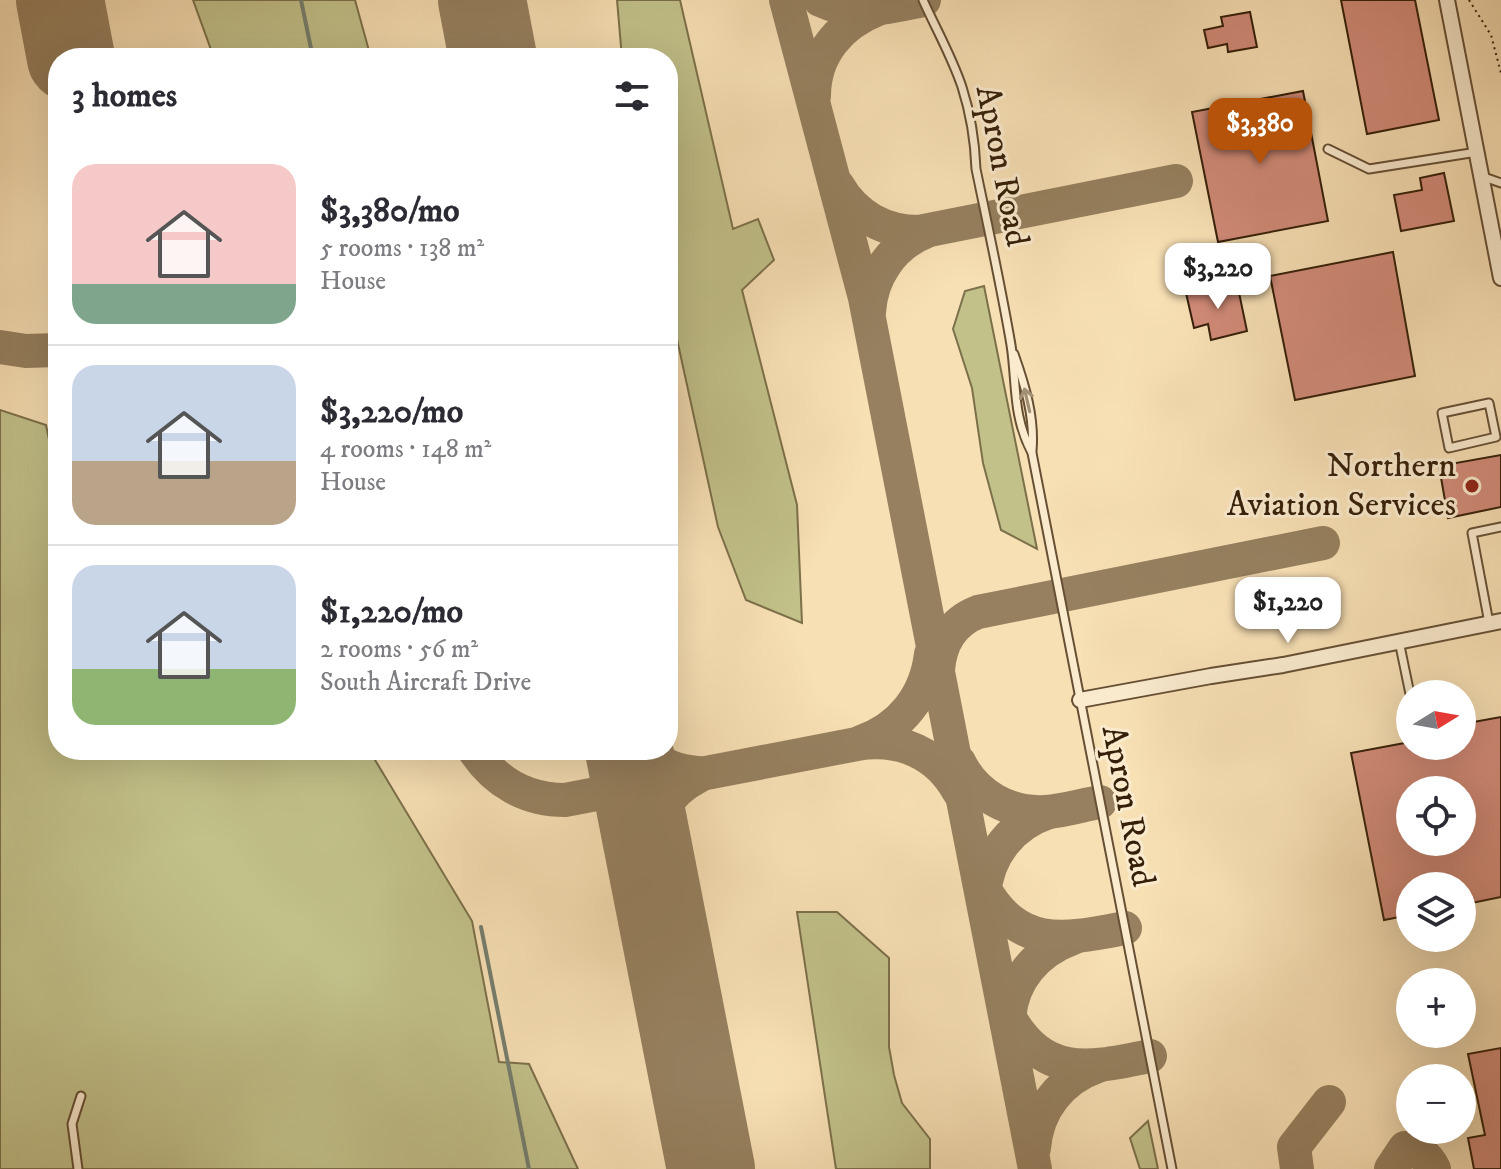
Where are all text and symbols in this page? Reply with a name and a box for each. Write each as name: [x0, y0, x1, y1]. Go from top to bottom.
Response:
icon: filters: [610, 74, 654, 118]
text: 3 homes: [72, 75, 177, 117]
street label: Apron Road: [966, 82, 1038, 250]
pin: $3,380: [1195, 98, 1325, 166]
text: $3,380: [1226, 107, 1294, 140]
text: $3,380/mo: [320, 190, 460, 232]
icon: home: [136, 196, 232, 292]
text: 5 rooms · 138 m²: [320, 232, 484, 265]
pin: $3,220: [1153, 243, 1283, 311]
text: $3,220: [1183, 252, 1253, 285]
text: House: [320, 265, 386, 298]
one-way arrow: [1019, 387, 1034, 413]
text: $3,220/mo: [320, 391, 463, 433]
icon: home: [136, 397, 232, 493]
text: 4 rooms · 148 m²: [320, 433, 491, 466]
place label: Northern Aviation Services: [1227, 445, 1456, 526]
text: House: [320, 466, 386, 499]
marker: Northern Aviation Services: [1463, 477, 1481, 495]
pin: $1,220: [1223, 577, 1353, 645]
text: $1,220: [1253, 586, 1323, 619]
text: $1,220/mo: [320, 591, 463, 633]
icon: home: [136, 597, 232, 693]
text: 2 rooms · 56 m²: [320, 633, 478, 666]
text: South Aircraft Drive: [320, 666, 531, 699]
north arrow: [1396, 680, 1476, 760]
map controls: [1396, 680, 1476, 1144]
street label: Apron Road: [1092, 722, 1164, 890]
button: locate: [1396, 776, 1476, 856]
button: layers: [1396, 872, 1476, 952]
button: +: [1396, 968, 1476, 1048]
button: −: [1396, 1064, 1476, 1144]

